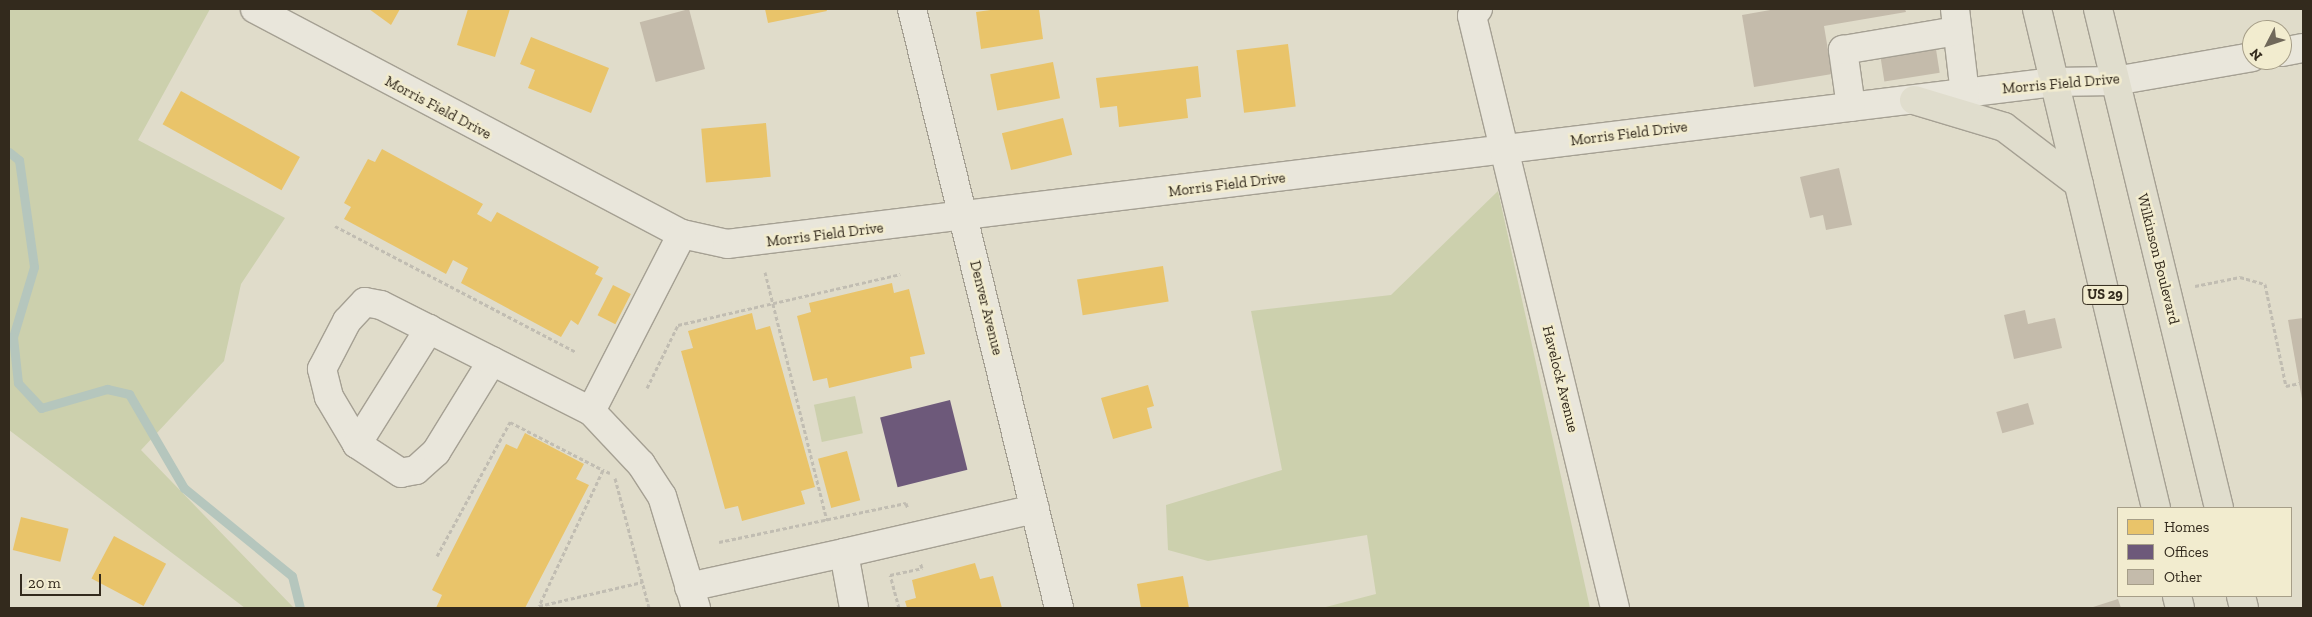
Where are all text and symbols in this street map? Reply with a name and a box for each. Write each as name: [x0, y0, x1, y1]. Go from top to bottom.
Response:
north arrow: [2242, 20, 2292, 70]
text: N: [2246, 45, 2266, 64]
street label: Morris Field Drive: [2001, 70, 2121, 98]
street label: Morris Field Drive: [382, 72, 494, 144]
street label: Morris Field Drive: [1569, 118, 1689, 150]
street label: Morris Field Drive: [1167, 169, 1287, 201]
street label: Wilkinson Boulevard: [2133, 192, 2183, 326]
street label: Morris Field Drive: [765, 219, 885, 251]
street label: Denver Avenue: [965, 259, 1007, 357]
road number: US 29: [2081, 284, 2129, 306]
street label: Havelock Avenue: [1538, 324, 1582, 434]
legend: [2117, 507, 2292, 597]
text: Homes: [2164, 518, 2209, 536]
text: Offices: [2164, 543, 2208, 561]
scale bar: [22, 564, 104, 596]
text: Other: [2164, 568, 2202, 586]
text: 20 m: [28, 574, 61, 592]

